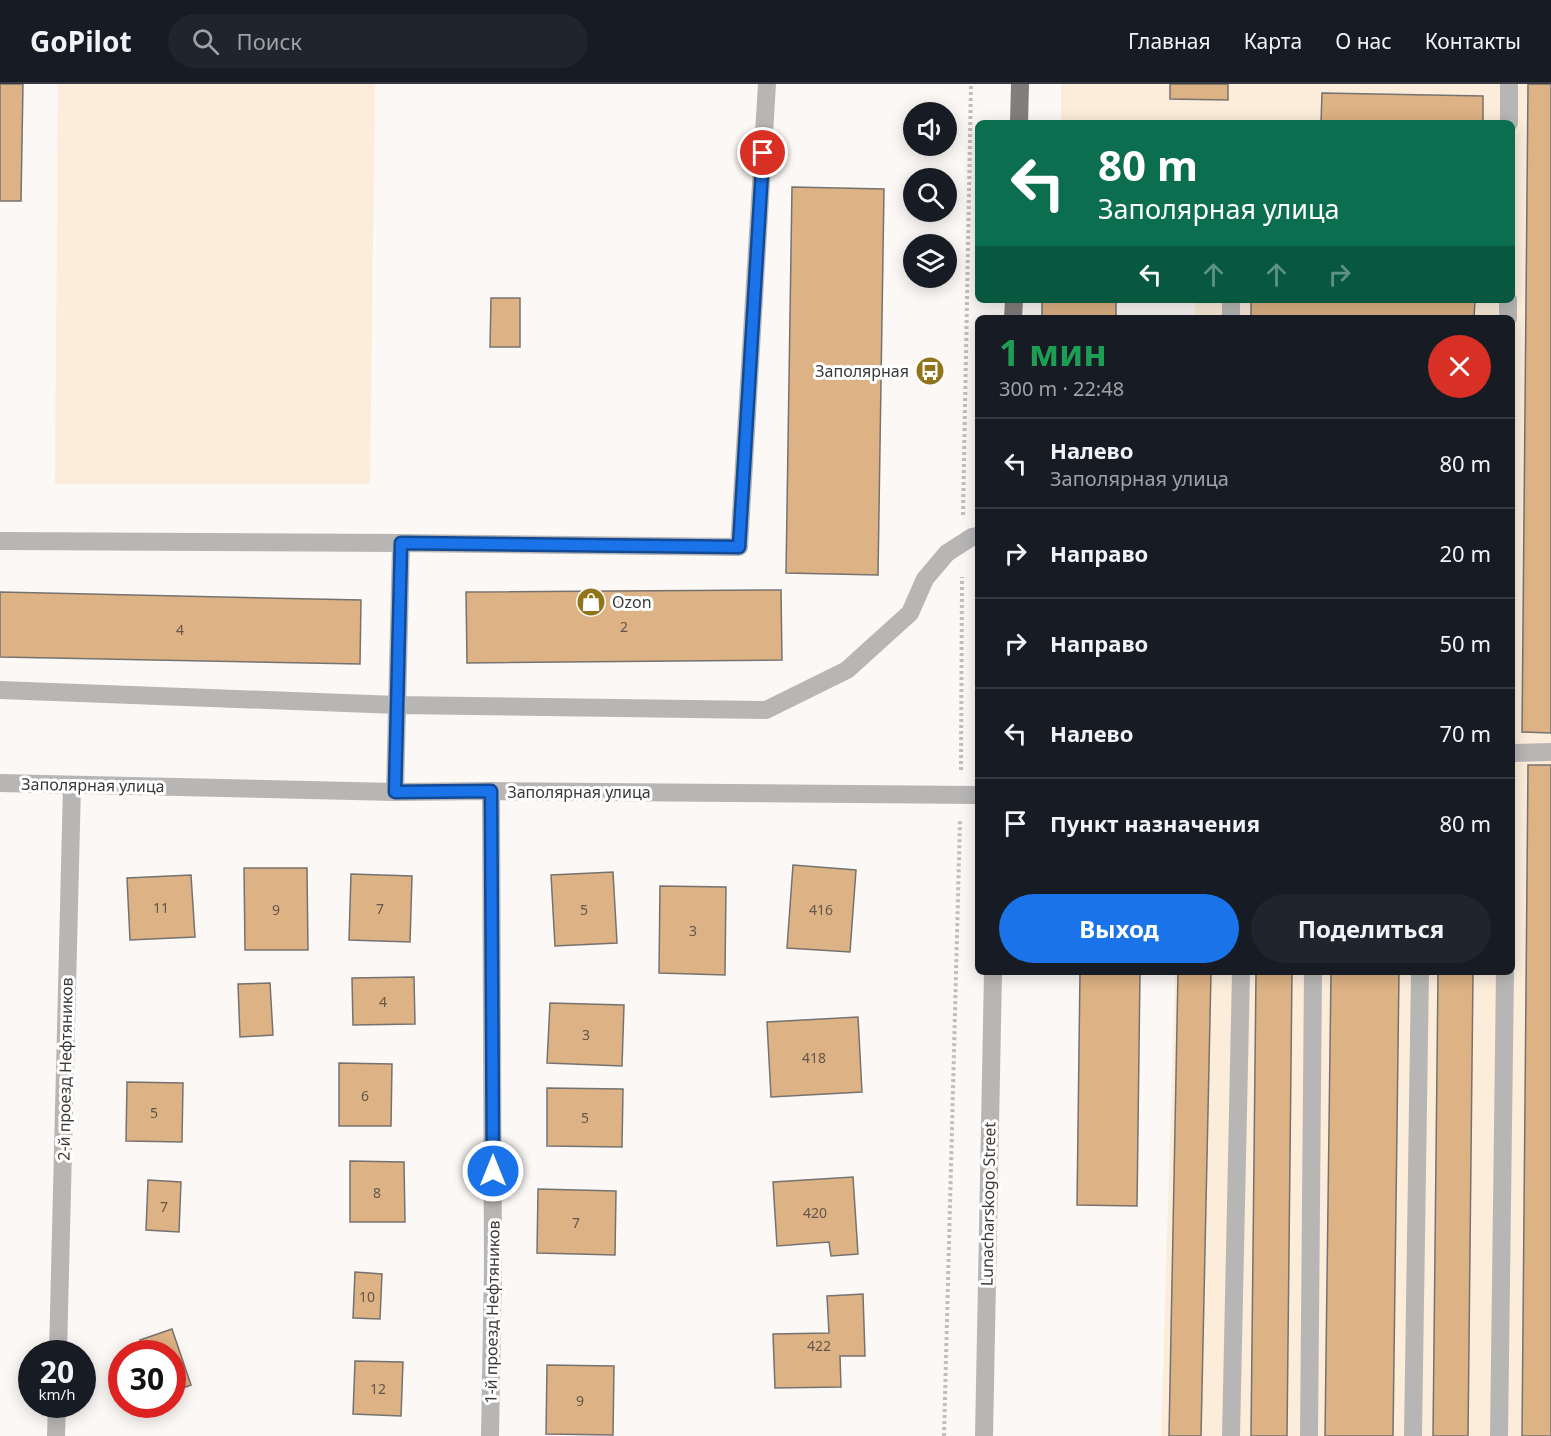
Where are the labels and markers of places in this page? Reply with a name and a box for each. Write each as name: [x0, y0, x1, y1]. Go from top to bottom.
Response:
pin: [737, 127, 788, 178]
bus stop icon: Заполярная: [914, 355, 946, 387]
place label: Заполярная: [815, 360, 909, 382]
shop icon: Ozon: [575, 586, 607, 618]
place label: Ozon: [612, 591, 652, 613]

